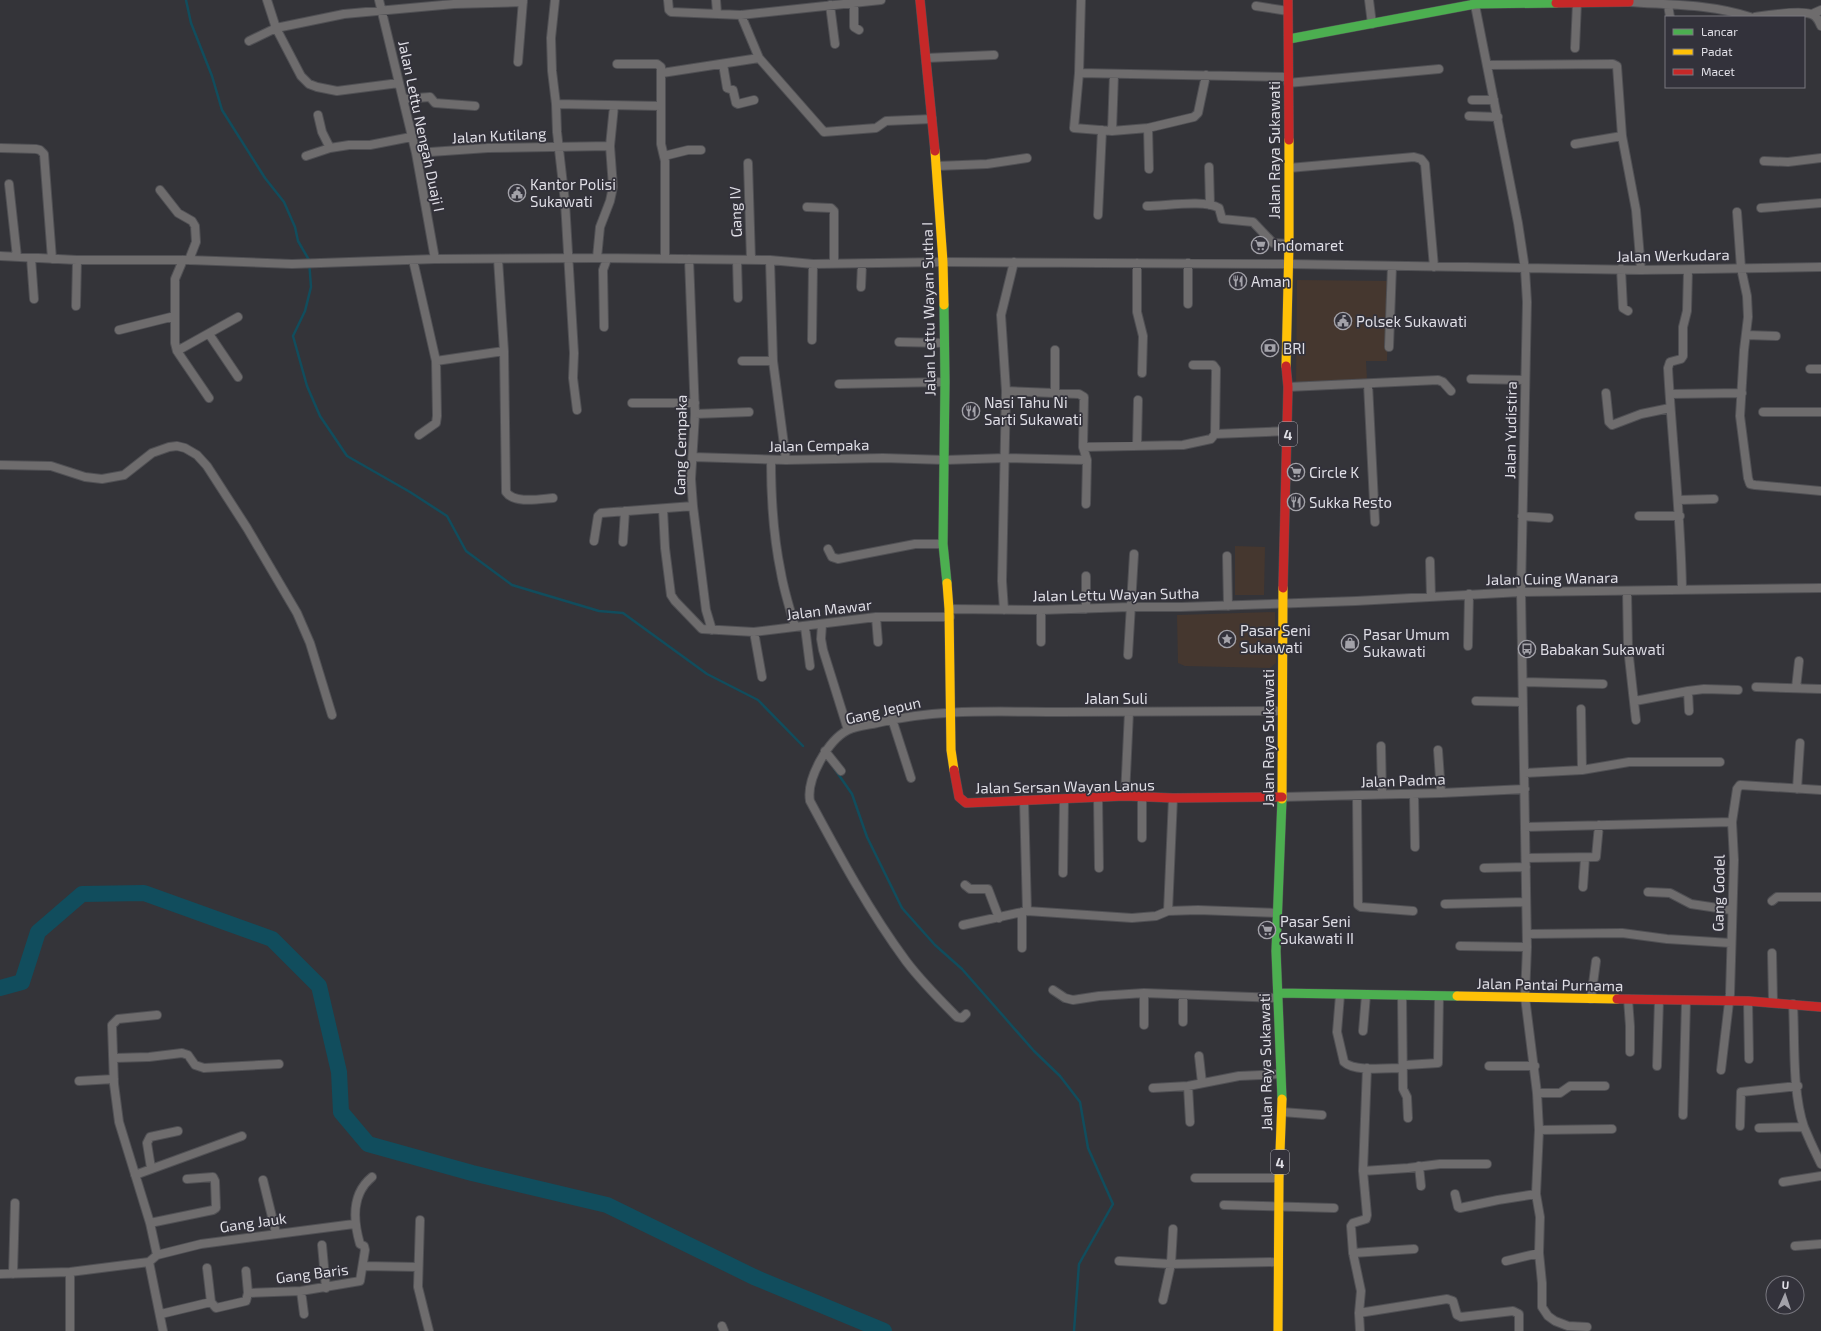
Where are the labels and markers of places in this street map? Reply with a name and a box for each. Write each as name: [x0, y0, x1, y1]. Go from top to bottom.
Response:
place label: Kantor Polisi Sukawati: [530, 175, 616, 210]
public building icon: Kantor Polisi Sukawati: [507, 183, 527, 203]
supermarket icon: Indomaret: [1250, 235, 1270, 255]
place label: Indomaret: [1273, 236, 1344, 254]
restaurant icon: Aman: [1228, 271, 1248, 291]
place label: Aman: [1251, 272, 1290, 290]
public building icon: Polsek Sukawati: [1333, 311, 1353, 331]
place label: Polsek Sukawati: [1356, 312, 1467, 330]
bank icon: BRI: [1260, 338, 1280, 358]
place label: BRI: [1283, 339, 1306, 357]
place label: Nasi Tahu Ni Sarti Sukawati: [984, 393, 1082, 428]
restaurant icon: Nasi Tahu Ni Sarti Sukawati: [961, 401, 981, 421]
supermarket icon: Circle K: [1286, 462, 1306, 482]
place label: Circle K: [1309, 463, 1359, 481]
restaurant icon: Sukka Resto: [1286, 492, 1306, 512]
place label: Sukka Resto: [1309, 493, 1392, 511]
place label: Pasar Seni Sukawati: [1240, 621, 1311, 656]
place label: Pasar Umum Sukawati: [1363, 625, 1450, 660]
place icon: Pasar Seni Sukawati: [1217, 629, 1237, 649]
shop icon: Pasar Umum Sukawati: [1340, 633, 1360, 653]
bus stop icon: Babakan Sukawati: [1517, 639, 1537, 659]
place label: Babakan Sukawati: [1540, 640, 1665, 658]
place label: Pasar Seni Sukawati II: [1280, 912, 1354, 947]
supermarket icon: Pasar Seni Sukawati II: [1257, 920, 1277, 940]

